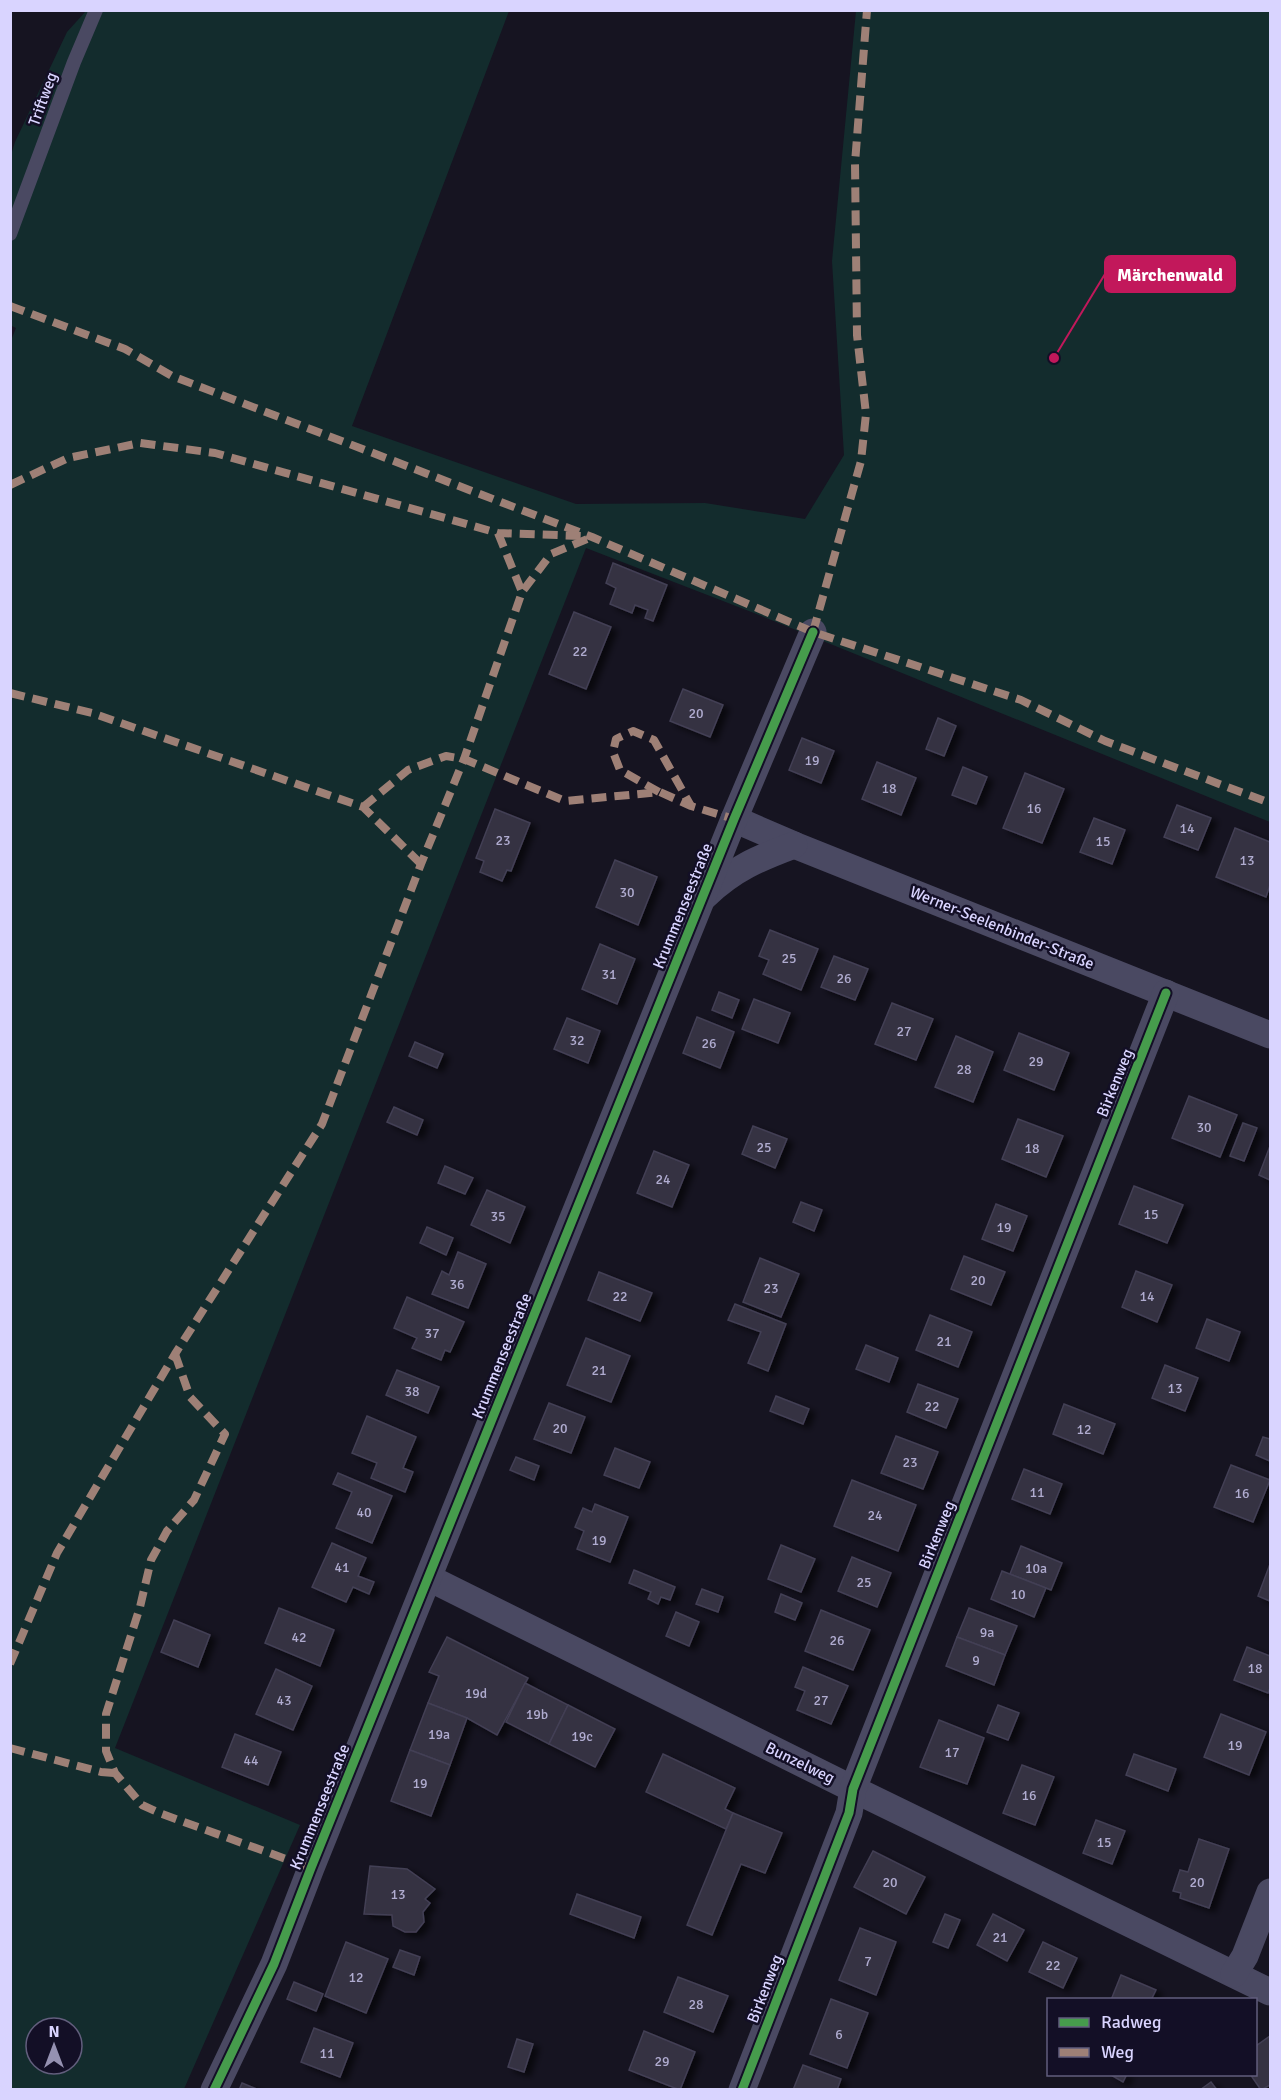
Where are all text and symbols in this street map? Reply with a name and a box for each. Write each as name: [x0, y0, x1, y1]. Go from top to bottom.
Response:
street label: Triftweg: [24, 69, 62, 129]
callout: Märchenwald: [1105, 256, 1235, 292]
text: Märchenwald: [1117, 264, 1223, 286]
house number: 22: [572, 643, 588, 660]
house number: 20: [688, 705, 704, 722]
house number: 19: [804, 752, 820, 769]
house number: 18: [881, 780, 897, 797]
house number: 16: [1026, 800, 1042, 817]
house number: 14: [1179, 820, 1195, 837]
house number: 23: [495, 832, 511, 849]
house number: 15: [1095, 833, 1111, 850]
street label: Krummenseestraße: [649, 840, 717, 972]
house number: 13: [1239, 852, 1255, 869]
street label: Werner-Seelenbinder-Straße: [907, 882, 1097, 974]
house number: 30: [619, 884, 635, 901]
house number: 25: [781, 950, 797, 967]
house number: 31: [601, 966, 617, 983]
house number: 26: [836, 970, 852, 987]
house number: 27: [896, 1023, 912, 1040]
house number: 32: [569, 1032, 585, 1049]
house number: 26: [701, 1035, 717, 1052]
street label: Birkenweg: [1092, 1046, 1138, 1120]
house number: 29: [1028, 1053, 1044, 1070]
house number: 28: [956, 1061, 972, 1078]
house number: 30: [1196, 1119, 1212, 1136]
house number: 25: [756, 1139, 772, 1156]
house number: 18: [1024, 1140, 1040, 1157]
house number: 24: [655, 1171, 671, 1188]
house number: 15: [1143, 1206, 1159, 1223]
house number: 35: [490, 1208, 506, 1225]
house number: 19: [996, 1219, 1012, 1236]
house number: 20: [970, 1272, 986, 1289]
house number: 36: [449, 1276, 465, 1293]
house number: 23: [763, 1280, 779, 1297]
house number: 22: [612, 1288, 628, 1305]
house number: 14: [1139, 1288, 1155, 1305]
street label: Krummenseestraße: [468, 1290, 536, 1422]
house number: 37: [424, 1325, 440, 1342]
house number: 21: [936, 1333, 952, 1350]
house number: 21: [591, 1362, 607, 1379]
house number: 13: [1167, 1380, 1183, 1397]
house number: 38: [404, 1383, 420, 1400]
house number: 22: [924, 1398, 940, 1415]
house number: 20: [552, 1420, 568, 1437]
house number: 12: [1076, 1421, 1092, 1438]
house number: 23: [902, 1454, 918, 1471]
house number: 11: [1029, 1484, 1045, 1501]
house number: 16: [1234, 1485, 1250, 1502]
street label: Birkenweg: [914, 1498, 960, 1572]
house number: 40: [356, 1504, 372, 1521]
house number: 24: [867, 1507, 883, 1524]
house number: 19: [591, 1532, 607, 1549]
house number: 41: [334, 1559, 350, 1576]
house number: 10a: [1025, 1560, 1047, 1577]
house number: 25: [856, 1574, 872, 1591]
house number: 10: [1010, 1586, 1026, 1603]
house number: 9a: [980, 1624, 994, 1641]
house number: 42: [291, 1629, 307, 1646]
house number: 26: [829, 1632, 845, 1649]
house number: 9: [972, 1652, 980, 1669]
house number: 18: [1247, 1660, 1263, 1677]
house number: 19d: [465, 1685, 487, 1702]
house number: 43: [276, 1692, 292, 1709]
house number: 27: [813, 1692, 829, 1709]
house number: 19b: [526, 1706, 548, 1723]
house number: 19a: [428, 1726, 450, 1743]
house number: 19c: [571, 1728, 593, 1745]
house number: 19: [1227, 1737, 1243, 1754]
street label: Bunzelweg: [762, 1738, 838, 1788]
street label: Krummenseestraße: [286, 1741, 354, 1873]
house number: 17: [944, 1744, 960, 1761]
house number: 44: [243, 1752, 259, 1769]
house number: 19: [412, 1775, 428, 1792]
house number: 16: [1021, 1787, 1037, 1804]
house number: 15: [1096, 1834, 1112, 1851]
house number: 20: [882, 1874, 898, 1891]
house number: 20: [1189, 1874, 1205, 1891]
house number: 13: [390, 1886, 406, 1903]
house number: 21: [992, 1929, 1008, 1946]
street label: Birkenweg: [743, 1952, 787, 2026]
house number: 7: [864, 1953, 872, 1970]
house number: 22: [1045, 1957, 1061, 1974]
house number: 12: [348, 1969, 364, 1986]
house number: 28: [688, 1996, 704, 2013]
legend: [1047, 1998, 1257, 2076]
text: Radweg: [1101, 2011, 1162, 2033]
north arrow: [24, 2016, 84, 2076]
text: N: [48, 2022, 60, 2042]
house number: 6: [835, 2026, 843, 2043]
text: Weg: [1101, 2041, 1134, 2063]
house number: 11: [319, 2045, 335, 2062]
house number: 29: [654, 2053, 670, 2070]

